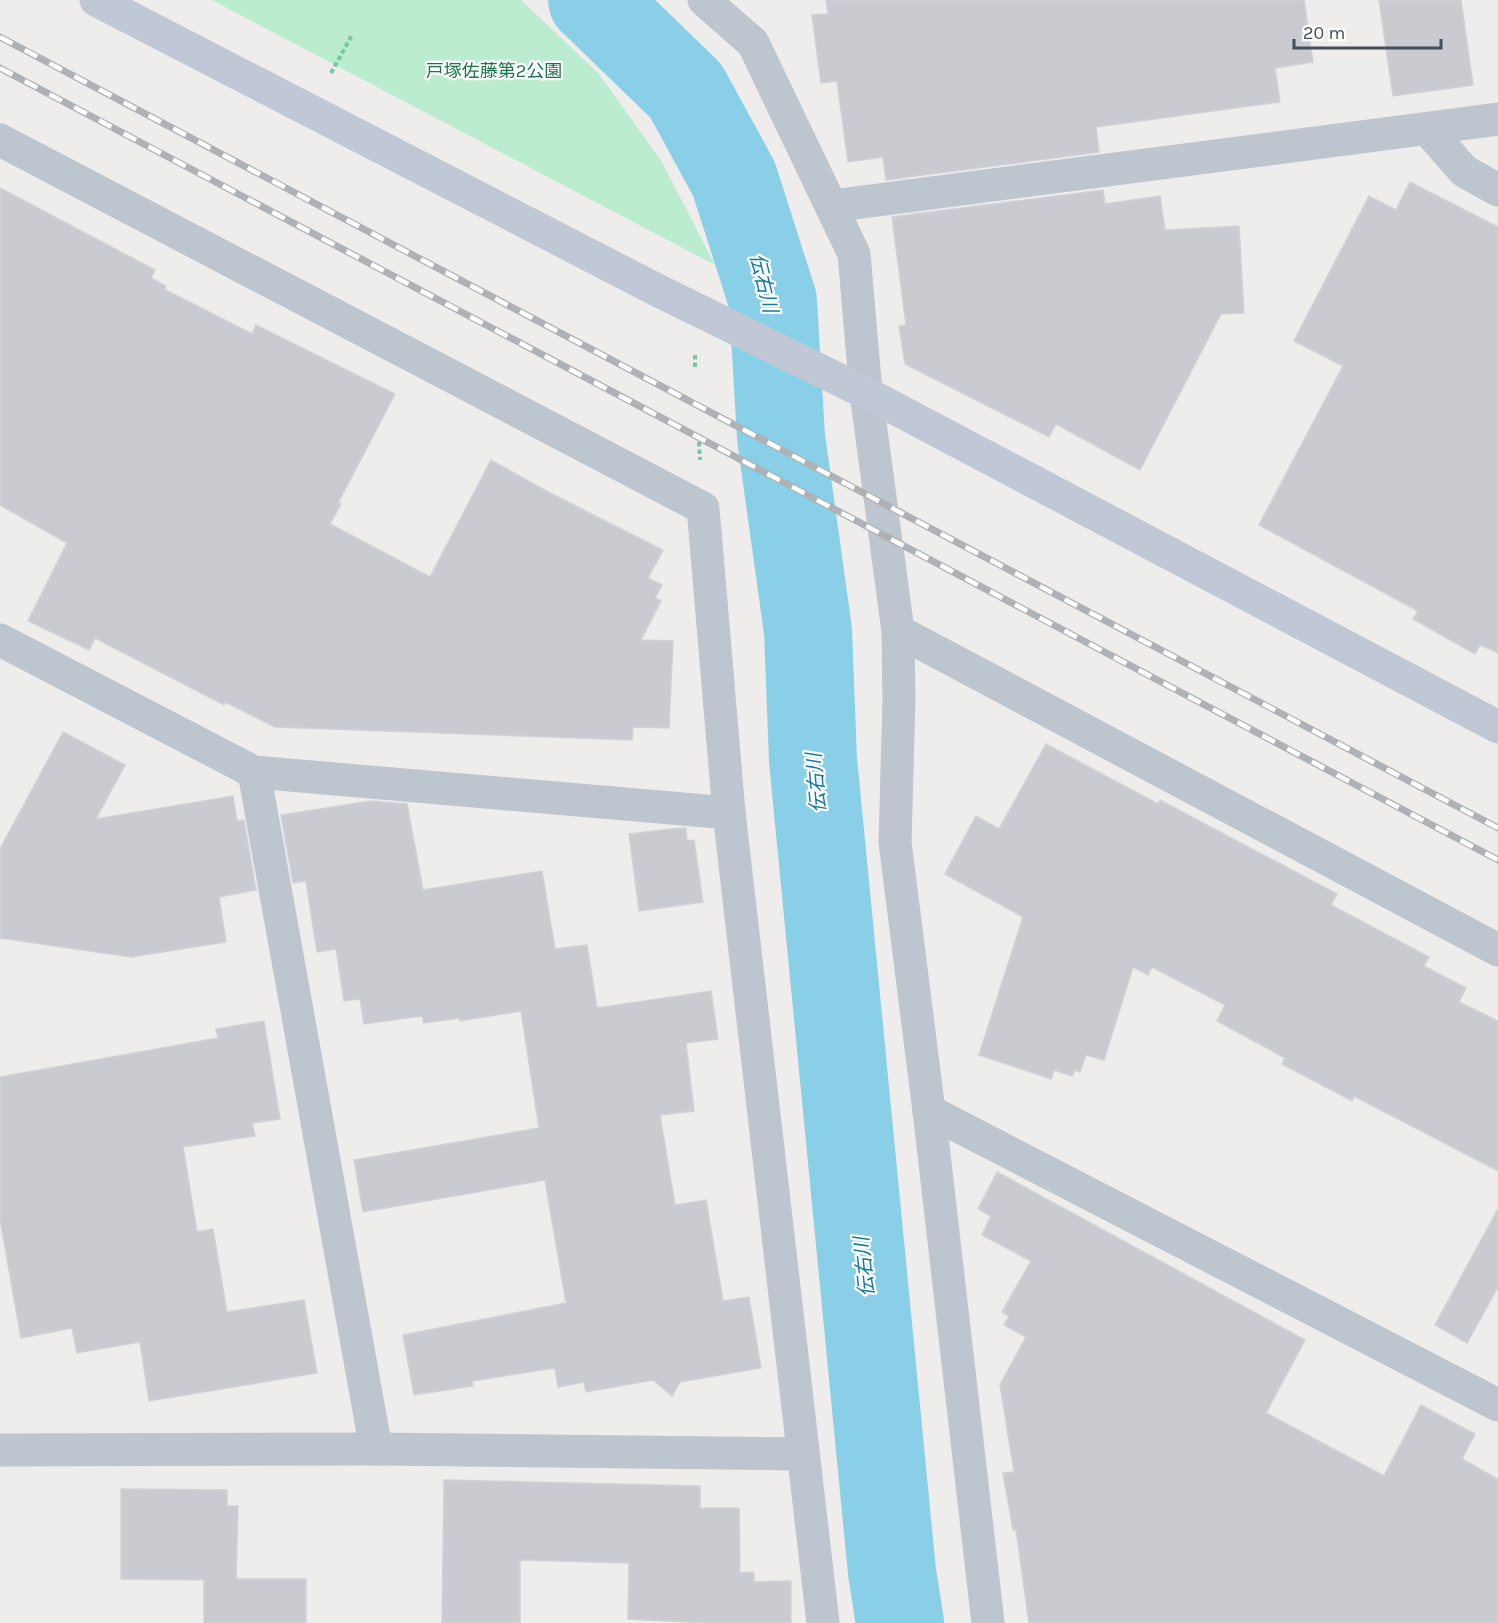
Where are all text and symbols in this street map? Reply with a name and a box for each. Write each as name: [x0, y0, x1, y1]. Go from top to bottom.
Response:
scale bar: [1294, 12, 1441, 50]
text: 20 m: [1303, 22, 1345, 44]
park label: 戸塚佐藤第2公園: [426, 60, 562, 82]
water label: 伝右川: [745, 251, 782, 317]
water label: 伝右川: [802, 750, 831, 814]
water label: 伝右川: [850, 1234, 879, 1298]

